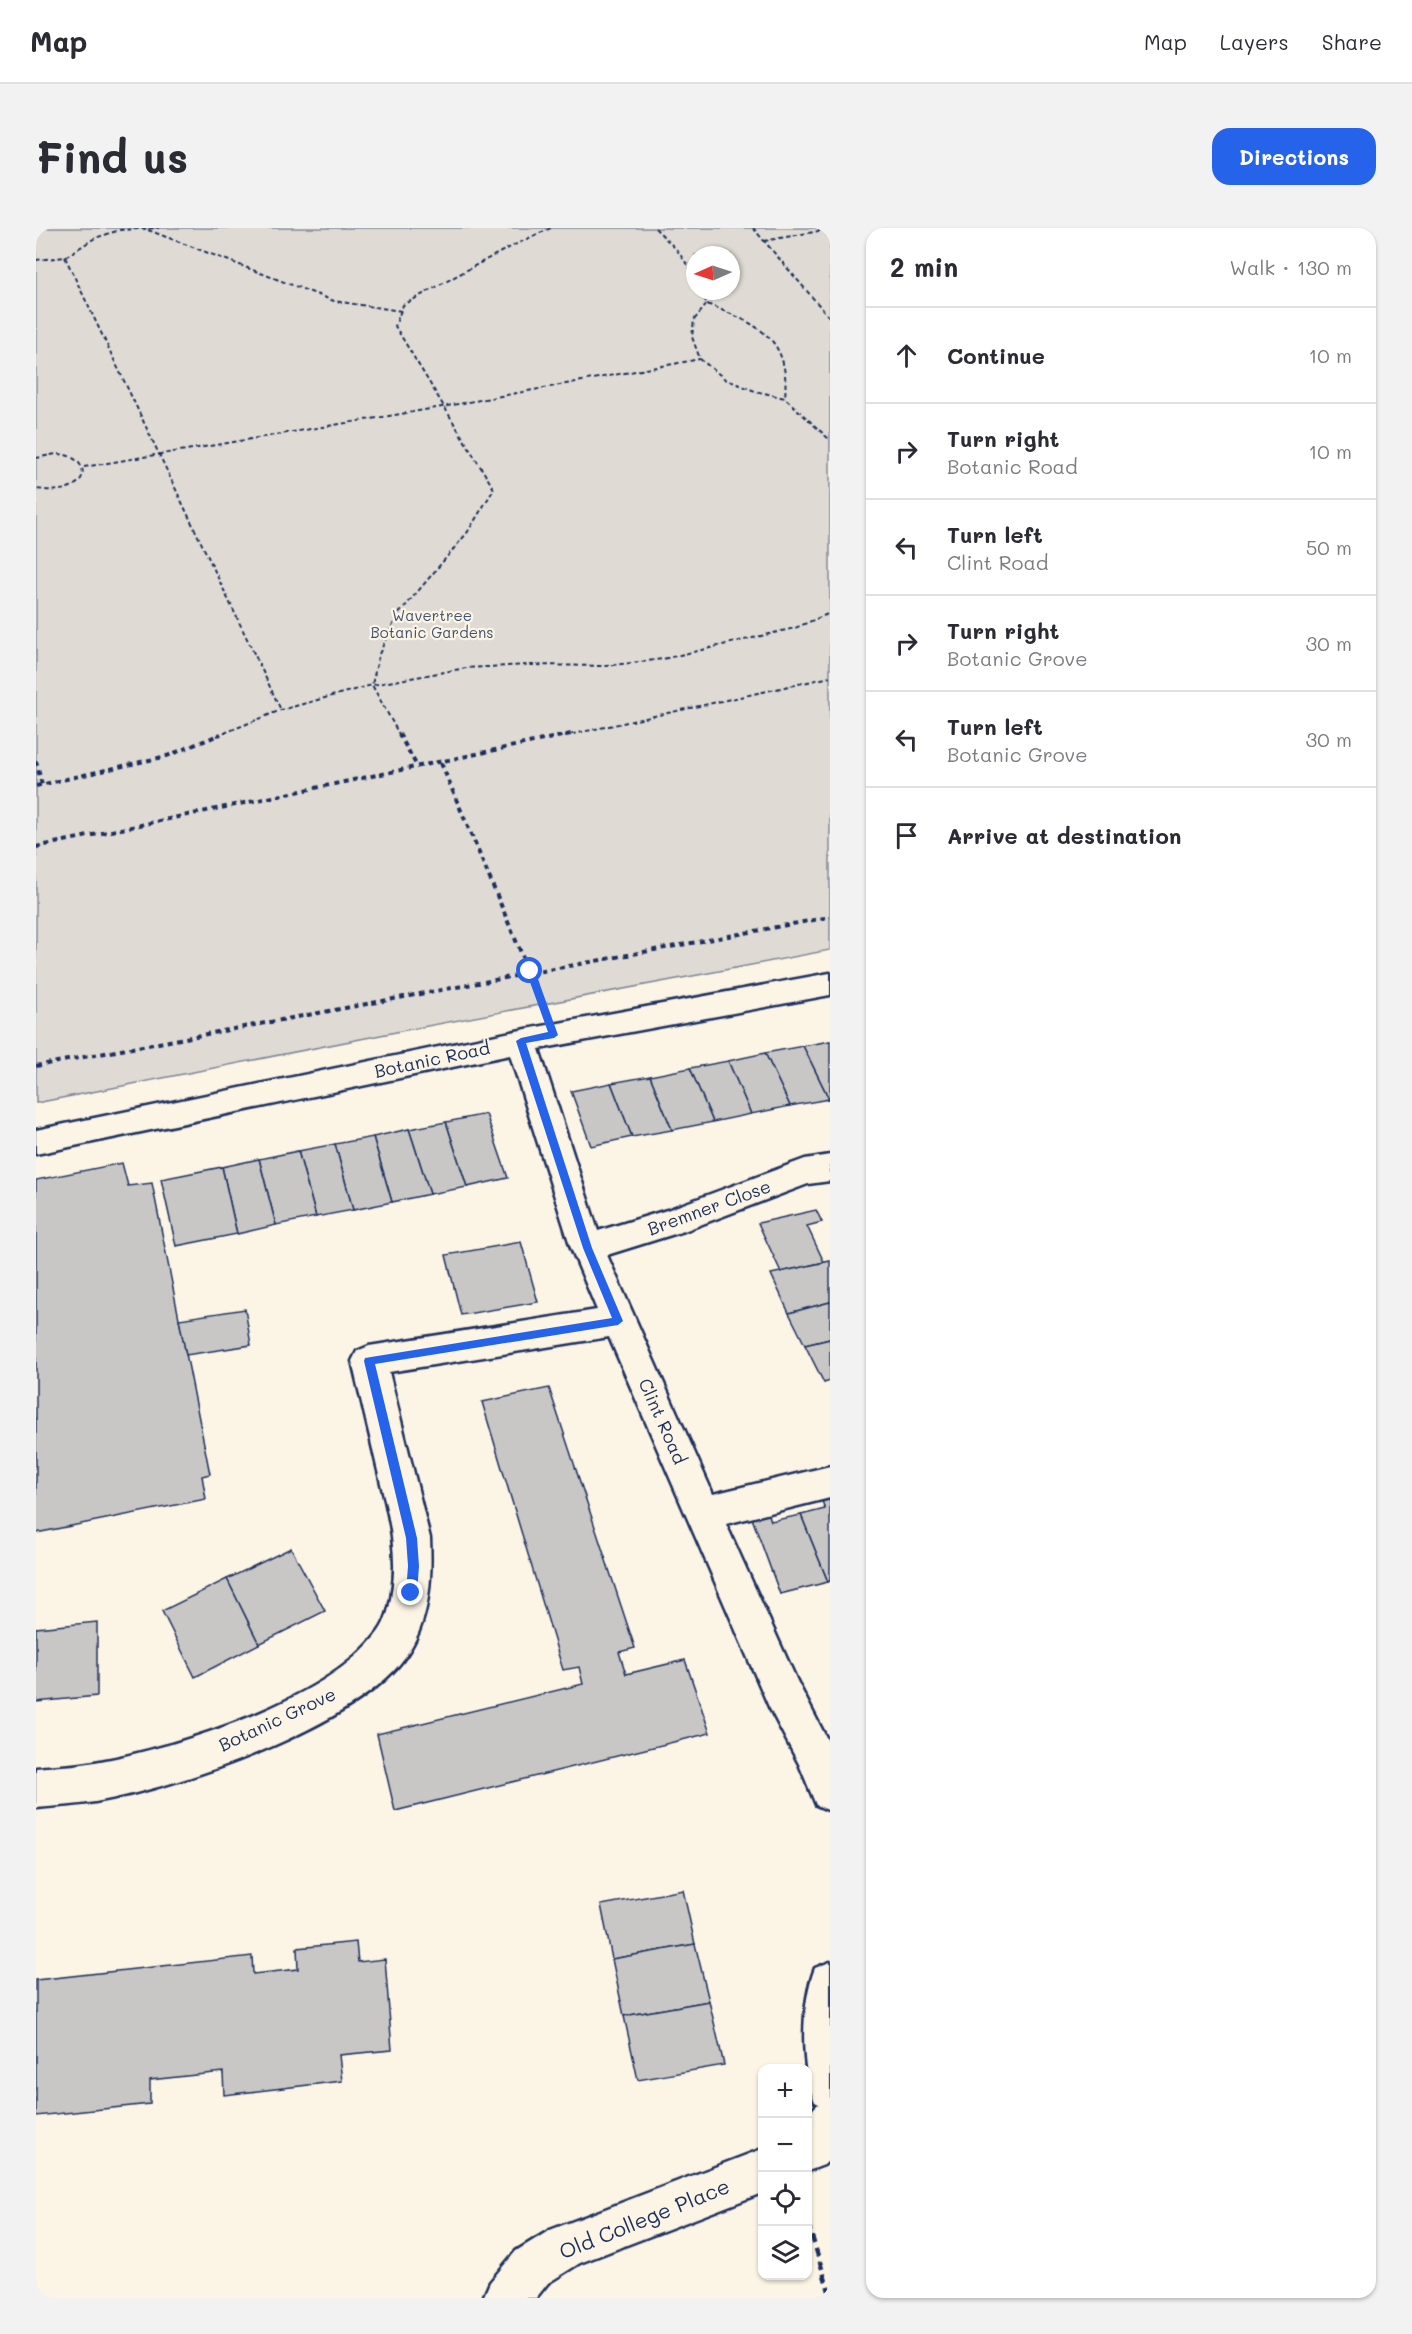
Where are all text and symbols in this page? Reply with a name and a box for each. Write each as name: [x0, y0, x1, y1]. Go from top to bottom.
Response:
text: Map: [30, 23, 87, 59]
text: Map: [1144, 28, 1187, 55]
text: Layers: [1220, 28, 1289, 55]
text: Share: [1322, 28, 1382, 55]
button: Directions: [1212, 128, 1376, 185]
text: Find us: [36, 129, 188, 184]
north arrow: [686, 246, 740, 300]
text: 2 min: [890, 250, 958, 284]
text: Walk · 130 m: [1229, 254, 1352, 280]
icon: ahead: [890, 339, 923, 372]
text: Continue: [947, 341, 1045, 370]
text: 10 m: [1308, 342, 1352, 368]
text: Turn right: [947, 424, 1059, 453]
icon: right: [890, 435, 923, 468]
text: 10 m: [1308, 438, 1352, 464]
text: Botanic Road: [947, 453, 1078, 479]
text: Turn left: [947, 520, 1043, 549]
icon: left: [890, 531, 923, 564]
text: 50 m: [1306, 534, 1352, 560]
text: Clint Road: [947, 549, 1049, 575]
park label: Wavertree Botanic Gardens: [370, 605, 494, 642]
text: Turn right: [947, 616, 1059, 645]
icon: right: [890, 627, 923, 660]
text: 30 m: [1306, 630, 1352, 656]
text: Botanic Grove: [947, 645, 1088, 671]
text: Turn left: [947, 712, 1043, 741]
icon: left: [890, 723, 923, 756]
text: 30 m: [1306, 726, 1352, 752]
text: Botanic Grove: [947, 741, 1088, 767]
icon: arrive: [890, 819, 923, 852]
text: Arrive at destination: [947, 821, 1182, 850]
route start: [516, 957, 542, 983]
street label: Botanic Road: [372, 1035, 492, 1083]
street label: Bremner Close: [644, 1174, 774, 1240]
street label: Clint Road: [633, 1374, 693, 1468]
route end: [397, 1579, 423, 1605]
street label: Botanic Grove: [215, 1681, 339, 1757]
map controls: [758, 2064, 812, 2280]
button: +: [758, 2064, 812, 2118]
button: −: [758, 2118, 812, 2172]
street label: Old College Place: [555, 2172, 733, 2264]
button: locate: [758, 2172, 812, 2226]
button: layers: [758, 2226, 812, 2280]

